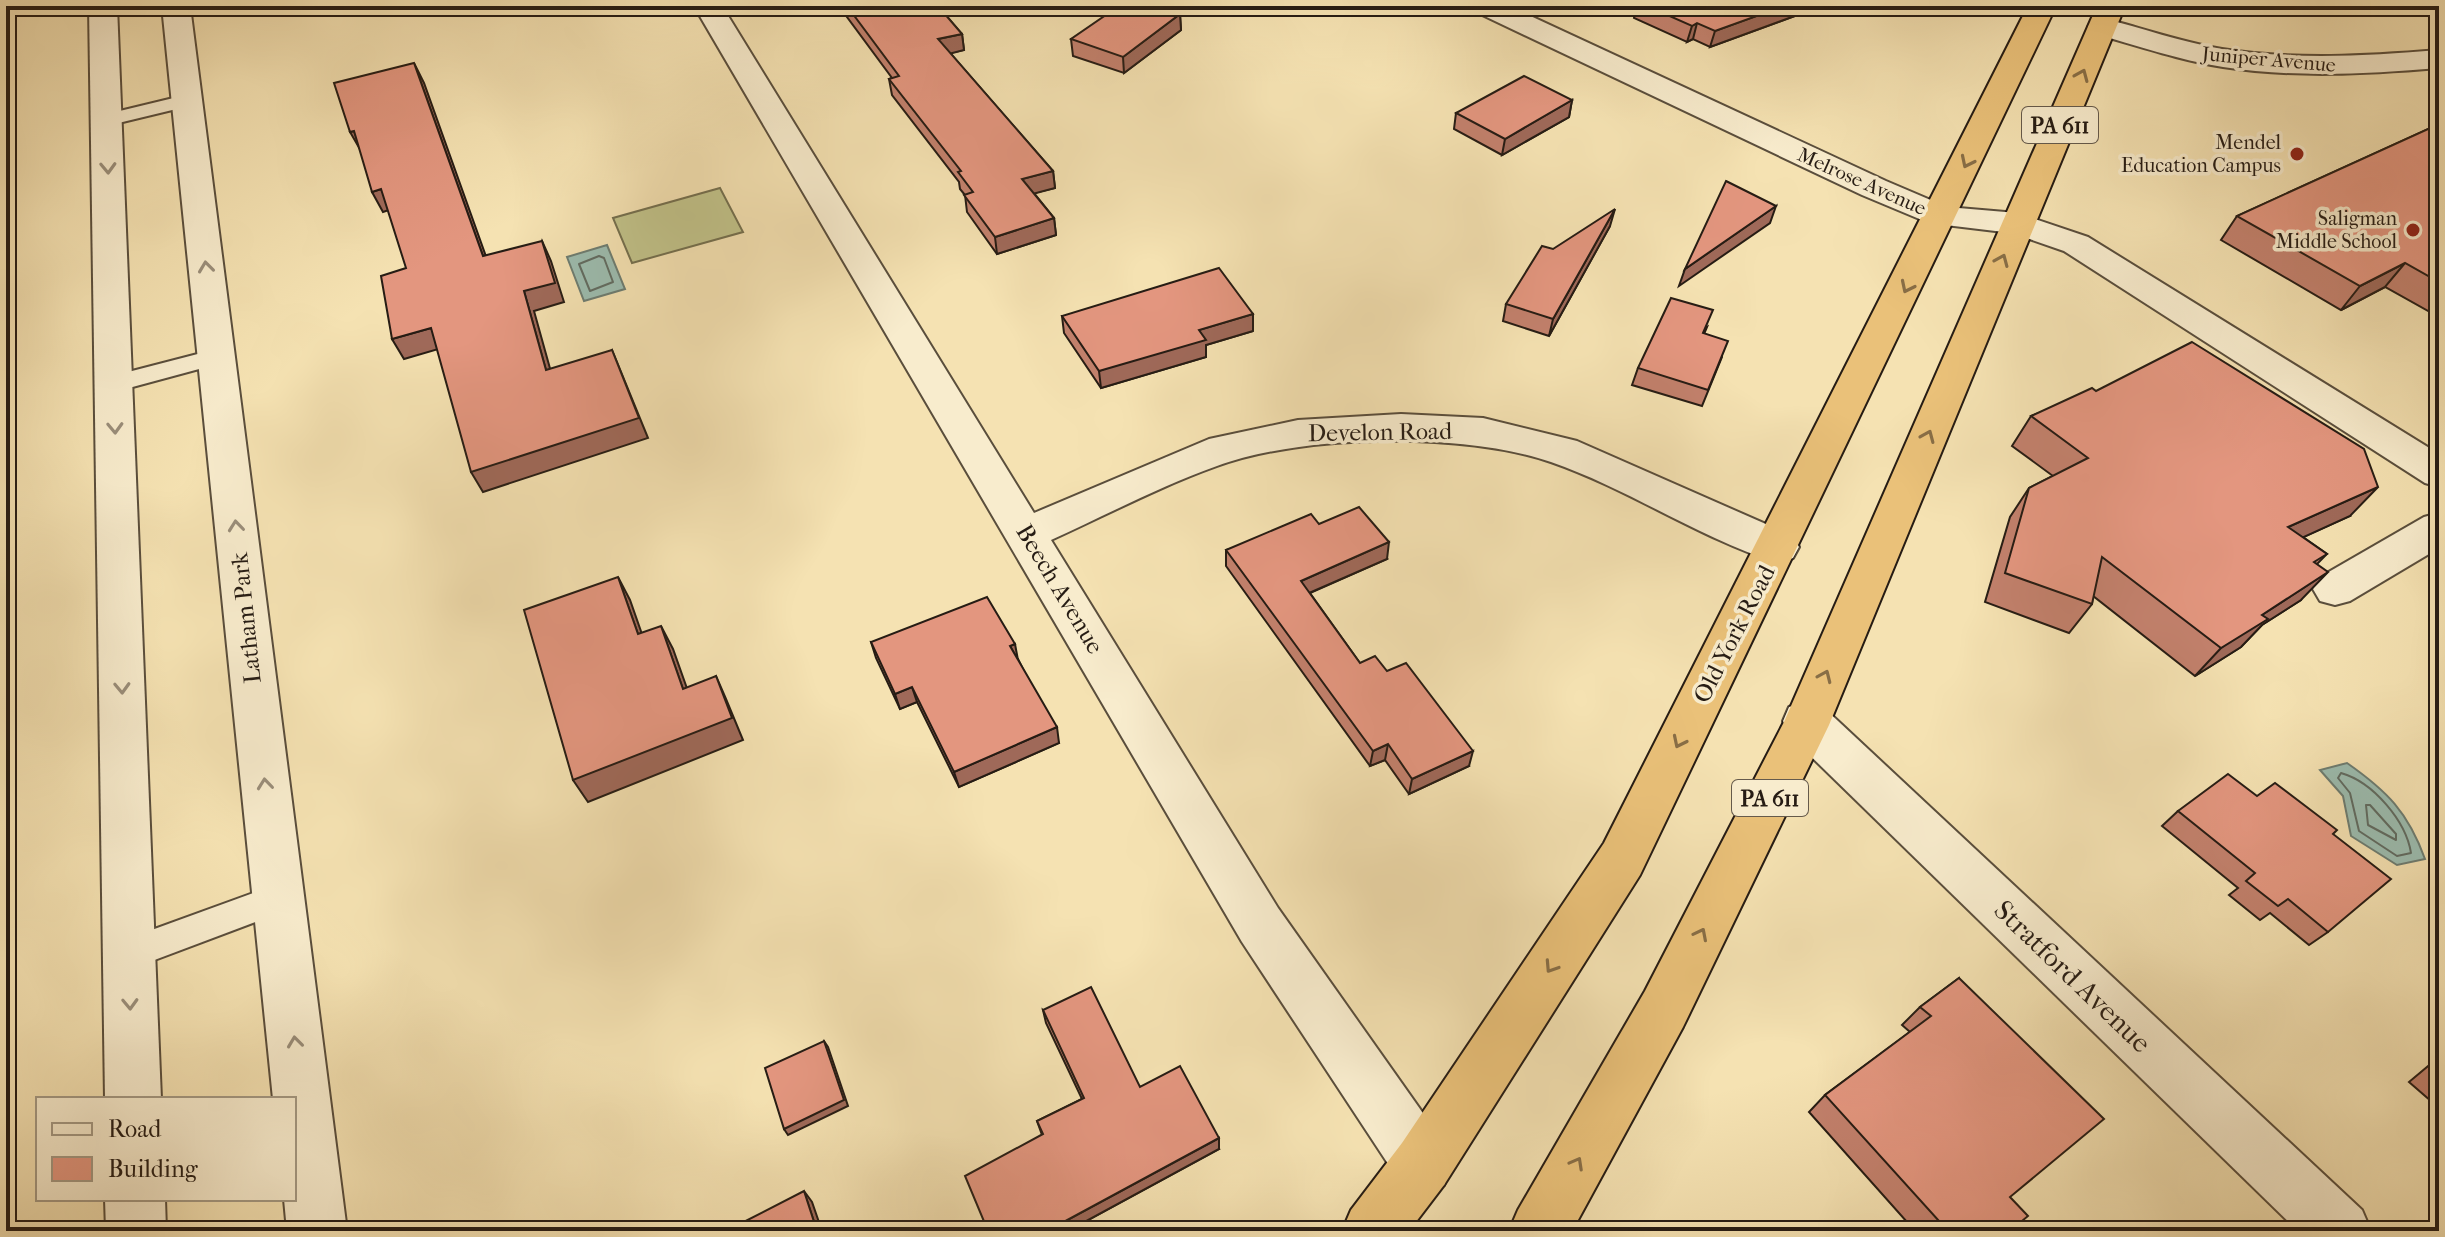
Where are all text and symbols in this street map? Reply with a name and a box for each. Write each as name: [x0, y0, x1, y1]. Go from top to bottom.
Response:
street label: Juniper Avenue: [2199, 42, 2337, 77]
one-way arrow: [2072, 69, 2088, 83]
road number: PA 611: [2022, 107, 2098, 143]
place label: Mendel Education Campus: [2121, 131, 2281, 177]
street label: Melrose Avenue: [1794, 143, 1930, 220]
marker: Mendel Education Campus: [2288, 145, 2306, 163]
one-way arrow: [1961, 154, 1977, 168]
one-way arrow: [99, 162, 116, 175]
place label: Saligman Middle School: [2276, 207, 2397, 253]
marker: Saligman Middle School: [2404, 221, 2422, 239]
one-way arrow: [1992, 254, 2008, 268]
one-way arrow: [198, 260, 215, 274]
one-way arrow: [1901, 278, 1916, 293]
street label: Develon Road: [1308, 417, 1453, 447]
one-way arrow: [106, 422, 123, 435]
one-way arrow: [1918, 430, 1934, 445]
one-way arrow: [227, 519, 244, 532]
street label: Beech Avenue: [1010, 519, 1110, 659]
street label: Latham Park: [225, 550, 267, 685]
street label: Old York Road: [1687, 560, 1781, 708]
one-way arrow: [1816, 669, 1832, 684]
one-way arrow: [113, 682, 130, 695]
one-way arrow: [1673, 733, 1689, 748]
one-way arrow: [257, 777, 274, 790]
road number: PA 611: [1732, 780, 1808, 816]
street label: Stratford Avenue: [1987, 893, 2158, 1060]
one-way arrow: [1691, 928, 1707, 943]
one-way arrow: [1545, 959, 1560, 973]
one-way arrow: [121, 998, 138, 1011]
one-way arrow: [286, 1035, 303, 1048]
legend: [36, 1097, 296, 1201]
text: Road: [108, 1115, 162, 1143]
text: Building: [108, 1155, 199, 1183]
one-way arrow: [1567, 1157, 1583, 1172]

